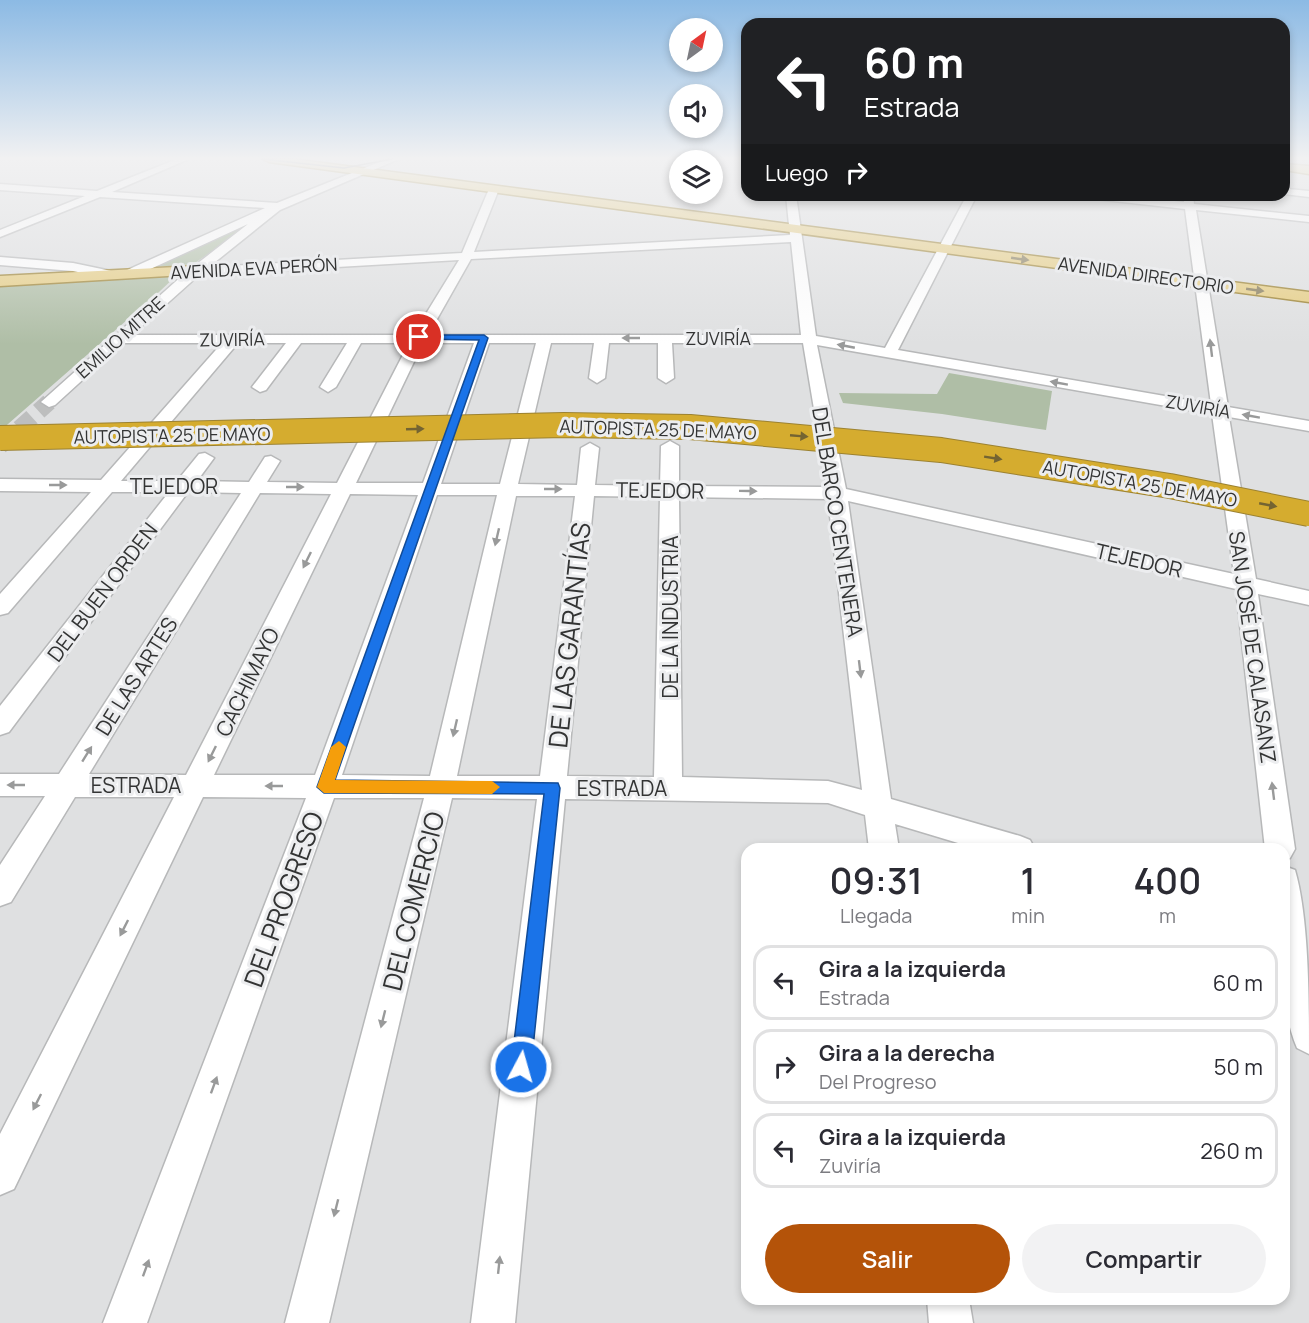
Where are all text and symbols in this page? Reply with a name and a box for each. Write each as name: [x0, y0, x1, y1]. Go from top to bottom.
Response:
north arrow: [669, 18, 723, 72]
map controls: [669, 18, 723, 204]
text: 60 m: [864, 33, 964, 91]
icon: left: [765, 42, 843, 120]
button: sound: [669, 84, 723, 138]
text: Estrada: [864, 88, 960, 125]
button: layers: [669, 150, 723, 204]
icon: right: [840, 156, 873, 189]
text: Luego: [765, 158, 828, 188]
street label: AVENIDA DIRECTORIO: [1057, 251, 1235, 299]
street label: AVENIDA EVA PERÓN: [170, 252, 338, 284]
one-way arrow: [1011, 254, 1030, 263]
one-way arrow: [1246, 285, 1265, 295]
street label: EMILIO MITRE: [71, 291, 169, 383]
pin: [393, 311, 444, 362]
icon: arrive: [402, 320, 435, 353]
street label: ZUVIRÍA: [199, 326, 266, 352]
street label: ZUVIRÍA: [685, 326, 751, 350]
one-way arrow: [621, 333, 640, 343]
one-way arrow: [1207, 339, 1216, 358]
one-way arrow: [837, 341, 856, 350]
one-way arrow: [1050, 378, 1069, 387]
street label: ZUVIRÍA: [1164, 388, 1233, 424]
street label: DEL BARCO CENTENERA: [806, 405, 870, 639]
one-way arrow: [1242, 411, 1261, 420]
street label: AUTOPISTA 25 DE MAYO: [559, 414, 757, 444]
street label: AUTOPISTA 25 DE MAYO: [73, 421, 271, 449]
one-way arrow: [406, 424, 425, 433]
one-way arrow: [789, 432, 808, 441]
one-way arrow: [983, 454, 1002, 463]
street label: AUTOPISTA 25 DE MAYO: [1041, 454, 1239, 512]
street label: TEJEDOR: [130, 472, 218, 500]
street label: TEJEDOR: [615, 475, 705, 505]
one-way arrow: [49, 480, 68, 490]
one-way arrow: [286, 482, 305, 492]
one-way arrow: [544, 484, 563, 494]
one-way arrow: [739, 486, 758, 496]
one-way arrow: [1258, 501, 1277, 510]
street label: DEL BUEN ORDEN: [41, 517, 163, 667]
street label: DE LAS GARANTÍAS: [539, 521, 599, 749]
one-way arrow: [492, 528, 501, 547]
street label: SAN JOSÉ DE CALASANZ: [1223, 529, 1283, 765]
street label: DE LA INDUSTRIA: [656, 536, 684, 698]
street label: TEJEDOR: [1093, 536, 1185, 584]
one-way arrow: [303, 551, 313, 569]
street label: DE LAS ARTES: [89, 612, 184, 740]
street label: CACHIMAYO: [209, 623, 285, 741]
one-way arrow: [855, 660, 864, 679]
one-way arrow: [449, 718, 459, 737]
one-way arrow: [82, 745, 93, 762]
one-way arrow: [207, 745, 216, 762]
street label: ESTRADA: [91, 771, 181, 799]
street label: ESTRADA: [577, 774, 667, 802]
one-way arrow: [6, 780, 25, 790]
one-way arrow: [264, 781, 283, 791]
one-way arrow: [1268, 781, 1277, 800]
street label: DEL PROGRESO: [235, 806, 331, 992]
street label: DEL COMERCIO: [373, 808, 453, 994]
text: 09:31: [830, 856, 923, 905]
text: 1: [1020, 856, 1036, 905]
text: 400: [1133, 856, 1201, 905]
text: Llegada: [840, 902, 912, 929]
text: min: [1011, 902, 1045, 929]
text: m: [1159, 902, 1176, 929]
one-way arrow: [120, 919, 130, 937]
text: Gira a la izquierda: [819, 954, 1006, 984]
icon: left: [768, 966, 801, 999]
text: 60 m: [1213, 968, 1263, 998]
text: Estrada: [819, 984, 890, 1011]
one-way arrow: [378, 1010, 388, 1028]
position arrow: [489, 1035, 553, 1099]
text: Gira a la derecha: [819, 1038, 995, 1068]
icon: right: [768, 1050, 801, 1083]
text: 50 m: [1214, 1052, 1263, 1082]
text: Del Progreso: [819, 1068, 937, 1095]
one-way arrow: [209, 1076, 219, 1094]
one-way arrow: [32, 1094, 41, 1111]
text: Gira a la izquierda: [819, 1122, 1006, 1152]
icon: left: [768, 1134, 801, 1167]
text: 260 m: [1200, 1136, 1263, 1166]
text: Zuviría: [819, 1152, 881, 1179]
one-way arrow: [330, 1199, 340, 1217]
button: Salir: [765, 1224, 1010, 1293]
button: Compartir: [1022, 1224, 1266, 1293]
one-way arrow: [494, 1255, 504, 1274]
one-way arrow: [141, 1259, 151, 1277]

